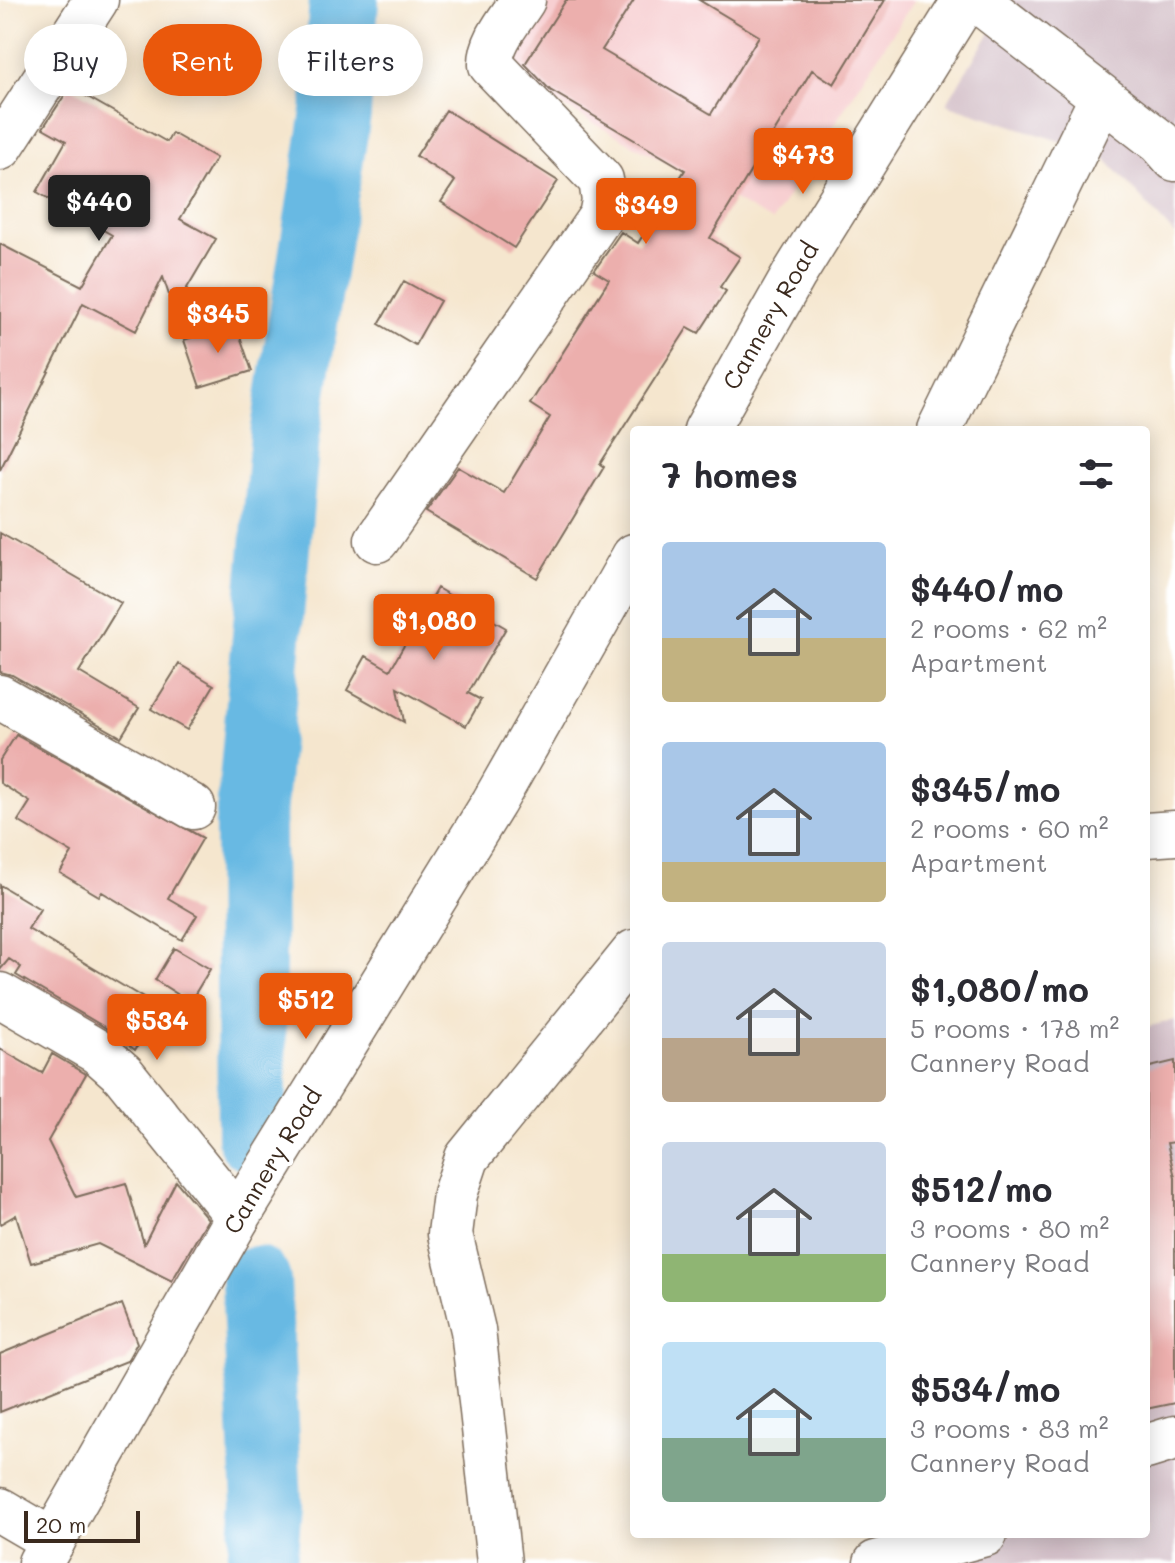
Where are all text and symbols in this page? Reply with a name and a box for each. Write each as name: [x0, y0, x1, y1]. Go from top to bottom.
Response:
chip: Buy: [24, 24, 127, 96]
chip: Rent: [143, 24, 262, 96]
chip: Filters: [278, 24, 423, 96]
pin: $473: [756, 128, 850, 196]
text: $473: [772, 137, 834, 171]
pin: $440: [52, 175, 146, 243]
pin: $349: [599, 178, 693, 246]
text: $440: [66, 184, 132, 218]
text: $349: [614, 187, 678, 221]
street label: Cannery Road: [715, 236, 825, 395]
pin: $345: [171, 287, 265, 355]
text: $345: [186, 296, 250, 330]
text: 7 homes: [662, 452, 798, 497]
icon: filters: [1074, 452, 1118, 496]
text: $440/mo: [910, 566, 1063, 611]
icon: home: [726, 574, 822, 670]
pin: $1,080: [369, 594, 499, 662]
text: $1,080: [391, 603, 477, 637]
text: 2 rooms · 62 m²: [910, 611, 1107, 645]
text: Apartment: [910, 645, 1047, 679]
text: $345/mo: [910, 766, 1060, 811]
icon: home: [726, 774, 822, 870]
text: 2 rooms · 60 m²: [910, 811, 1109, 845]
text: Apartment: [910, 845, 1047, 879]
text: $1,080/mo: [910, 966, 1089, 1011]
pin: $512: [259, 973, 353, 1041]
icon: home: [726, 974, 822, 1070]
text: $512: [277, 982, 335, 1016]
pin: $534: [110, 994, 204, 1062]
text: $534: [125, 1003, 189, 1037]
text: 5 rooms · 178 m²: [910, 1011, 1119, 1045]
text: Cannery Road: [910, 1045, 1089, 1079]
street label: Cannery Road: [216, 1081, 328, 1239]
text: $512/mo: [910, 1166, 1052, 1211]
icon: home: [726, 1174, 822, 1270]
text: 3 rooms · 80 m²: [910, 1211, 1109, 1245]
text: Cannery Road: [910, 1245, 1089, 1279]
text: $534/mo: [910, 1366, 1060, 1411]
icon: home: [726, 1374, 822, 1470]
text: 3 rooms · 83 m²: [910, 1411, 1109, 1445]
text: Cannery Road: [910, 1445, 1089, 1479]
scale bar: [24, 1507, 140, 1543]
text: 20 m: [36, 1510, 86, 1539]

